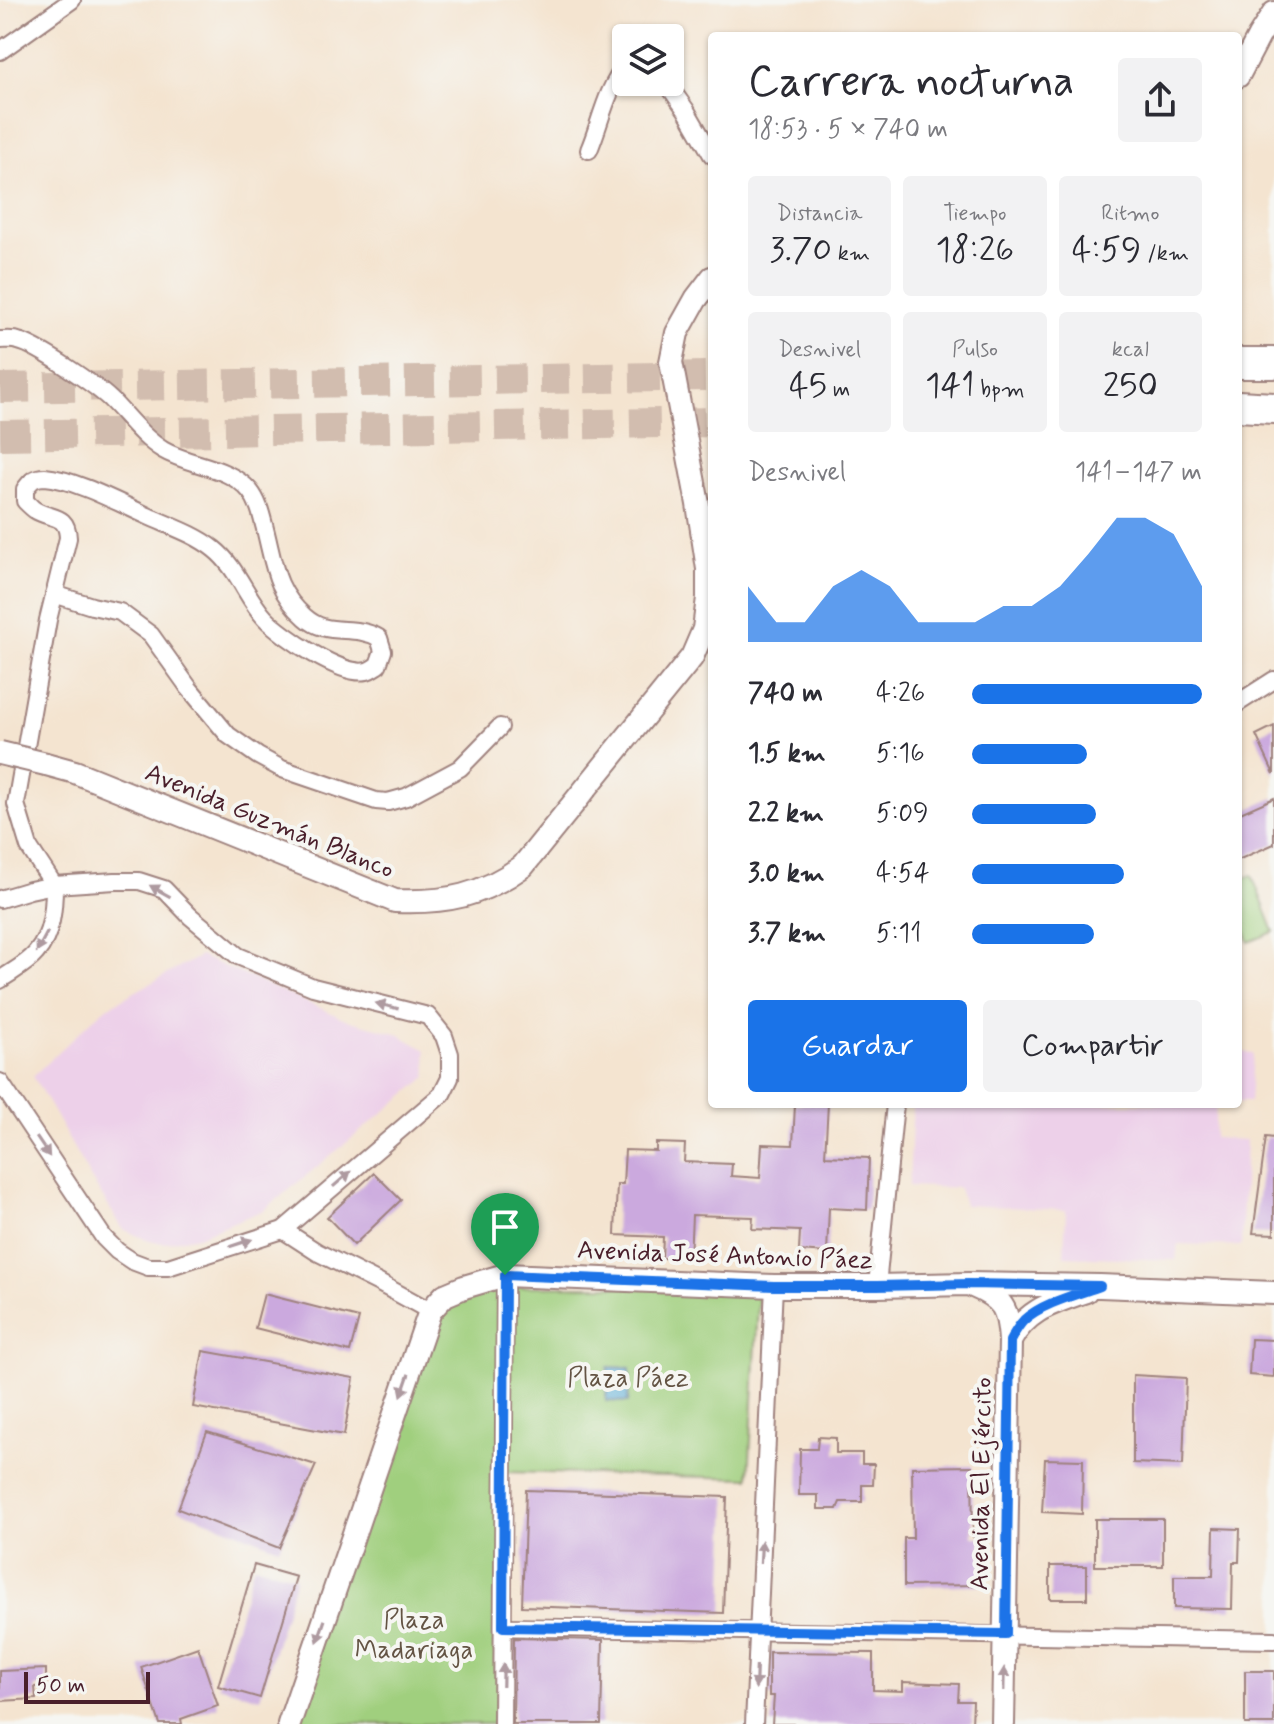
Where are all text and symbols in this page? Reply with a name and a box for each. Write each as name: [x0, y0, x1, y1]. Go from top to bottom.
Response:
map controls: [612, 24, 684, 96]
button: layers: [612, 24, 684, 96]
text: Carrera nocturna: [748, 54, 1074, 112]
button: share: [1118, 58, 1202, 142]
text: 18:53 · 5 × 740 m: [748, 113, 948, 147]
text: Distancia: [777, 200, 863, 228]
text: Tiempo: [943, 200, 1007, 228]
text: Ritmo: [1101, 200, 1159, 228]
text: 3.70: [769, 228, 832, 273]
text: 18:26: [936, 228, 1014, 273]
text: 4:59: [1072, 228, 1141, 273]
text: km: [832, 240, 870, 268]
text: /km: [1141, 240, 1189, 268]
text: Desnivel: [778, 336, 861, 364]
text: Pulso: [952, 336, 998, 364]
text: kcal: [1112, 336, 1149, 364]
text: 45: [789, 364, 827, 409]
text: 141: [925, 364, 974, 409]
text: 250: [1103, 364, 1158, 409]
text: m: [827, 376, 850, 404]
text: bpm: [974, 376, 1025, 404]
text: Desnivel: [748, 456, 846, 490]
text: 141–147 m: [1075, 456, 1202, 490]
text: 740 m: [748, 677, 823, 711]
text: 4:26: [876, 677, 925, 711]
text: 1.5 km: [748, 737, 826, 771]
text: 5:16: [876, 737, 925, 771]
street label: Avenida Guzmán Blanco: [140, 756, 399, 887]
text: 2.2 km: [748, 797, 824, 831]
text: 5:09: [876, 797, 929, 831]
text: 3.0 km: [748, 857, 825, 891]
text: 4:54: [876, 857, 929, 891]
one-way arrow: [149, 884, 171, 898]
text: 3.7 km: [748, 917, 826, 951]
text: 5:11: [876, 917, 921, 951]
one-way arrow: [36, 930, 49, 953]
one-way arrow: [374, 999, 399, 1011]
button: Guardar: [748, 1000, 967, 1092]
button: Compartir: [983, 1000, 1202, 1092]
one-way arrow: [35, 1136, 50, 1158]
one-way arrow: [332, 1171, 352, 1188]
pin: [471, 1193, 539, 1275]
icon: arrive: [483, 1205, 527, 1249]
street label: Avenida José Antonio Páez: [576, 1234, 874, 1278]
one-way arrow: [230, 1237, 254, 1249]
park label: Plaza Páez: [567, 1362, 689, 1396]
one-way arrow: [398, 1373, 410, 1397]
street label: Avenida El Ejército: [963, 1377, 1001, 1591]
one-way arrow: [755, 1539, 768, 1564]
park label: Plaza Madariaga: [355, 1604, 473, 1668]
one-way arrow: [314, 1619, 326, 1643]
one-way arrow: [497, 1662, 509, 1687]
one-way arrow: [749, 1665, 762, 1690]
one-way arrow: [998, 1666, 1011, 1691]
scale bar: [24, 1668, 150, 1704]
text: 50 m: [36, 1672, 85, 1700]

